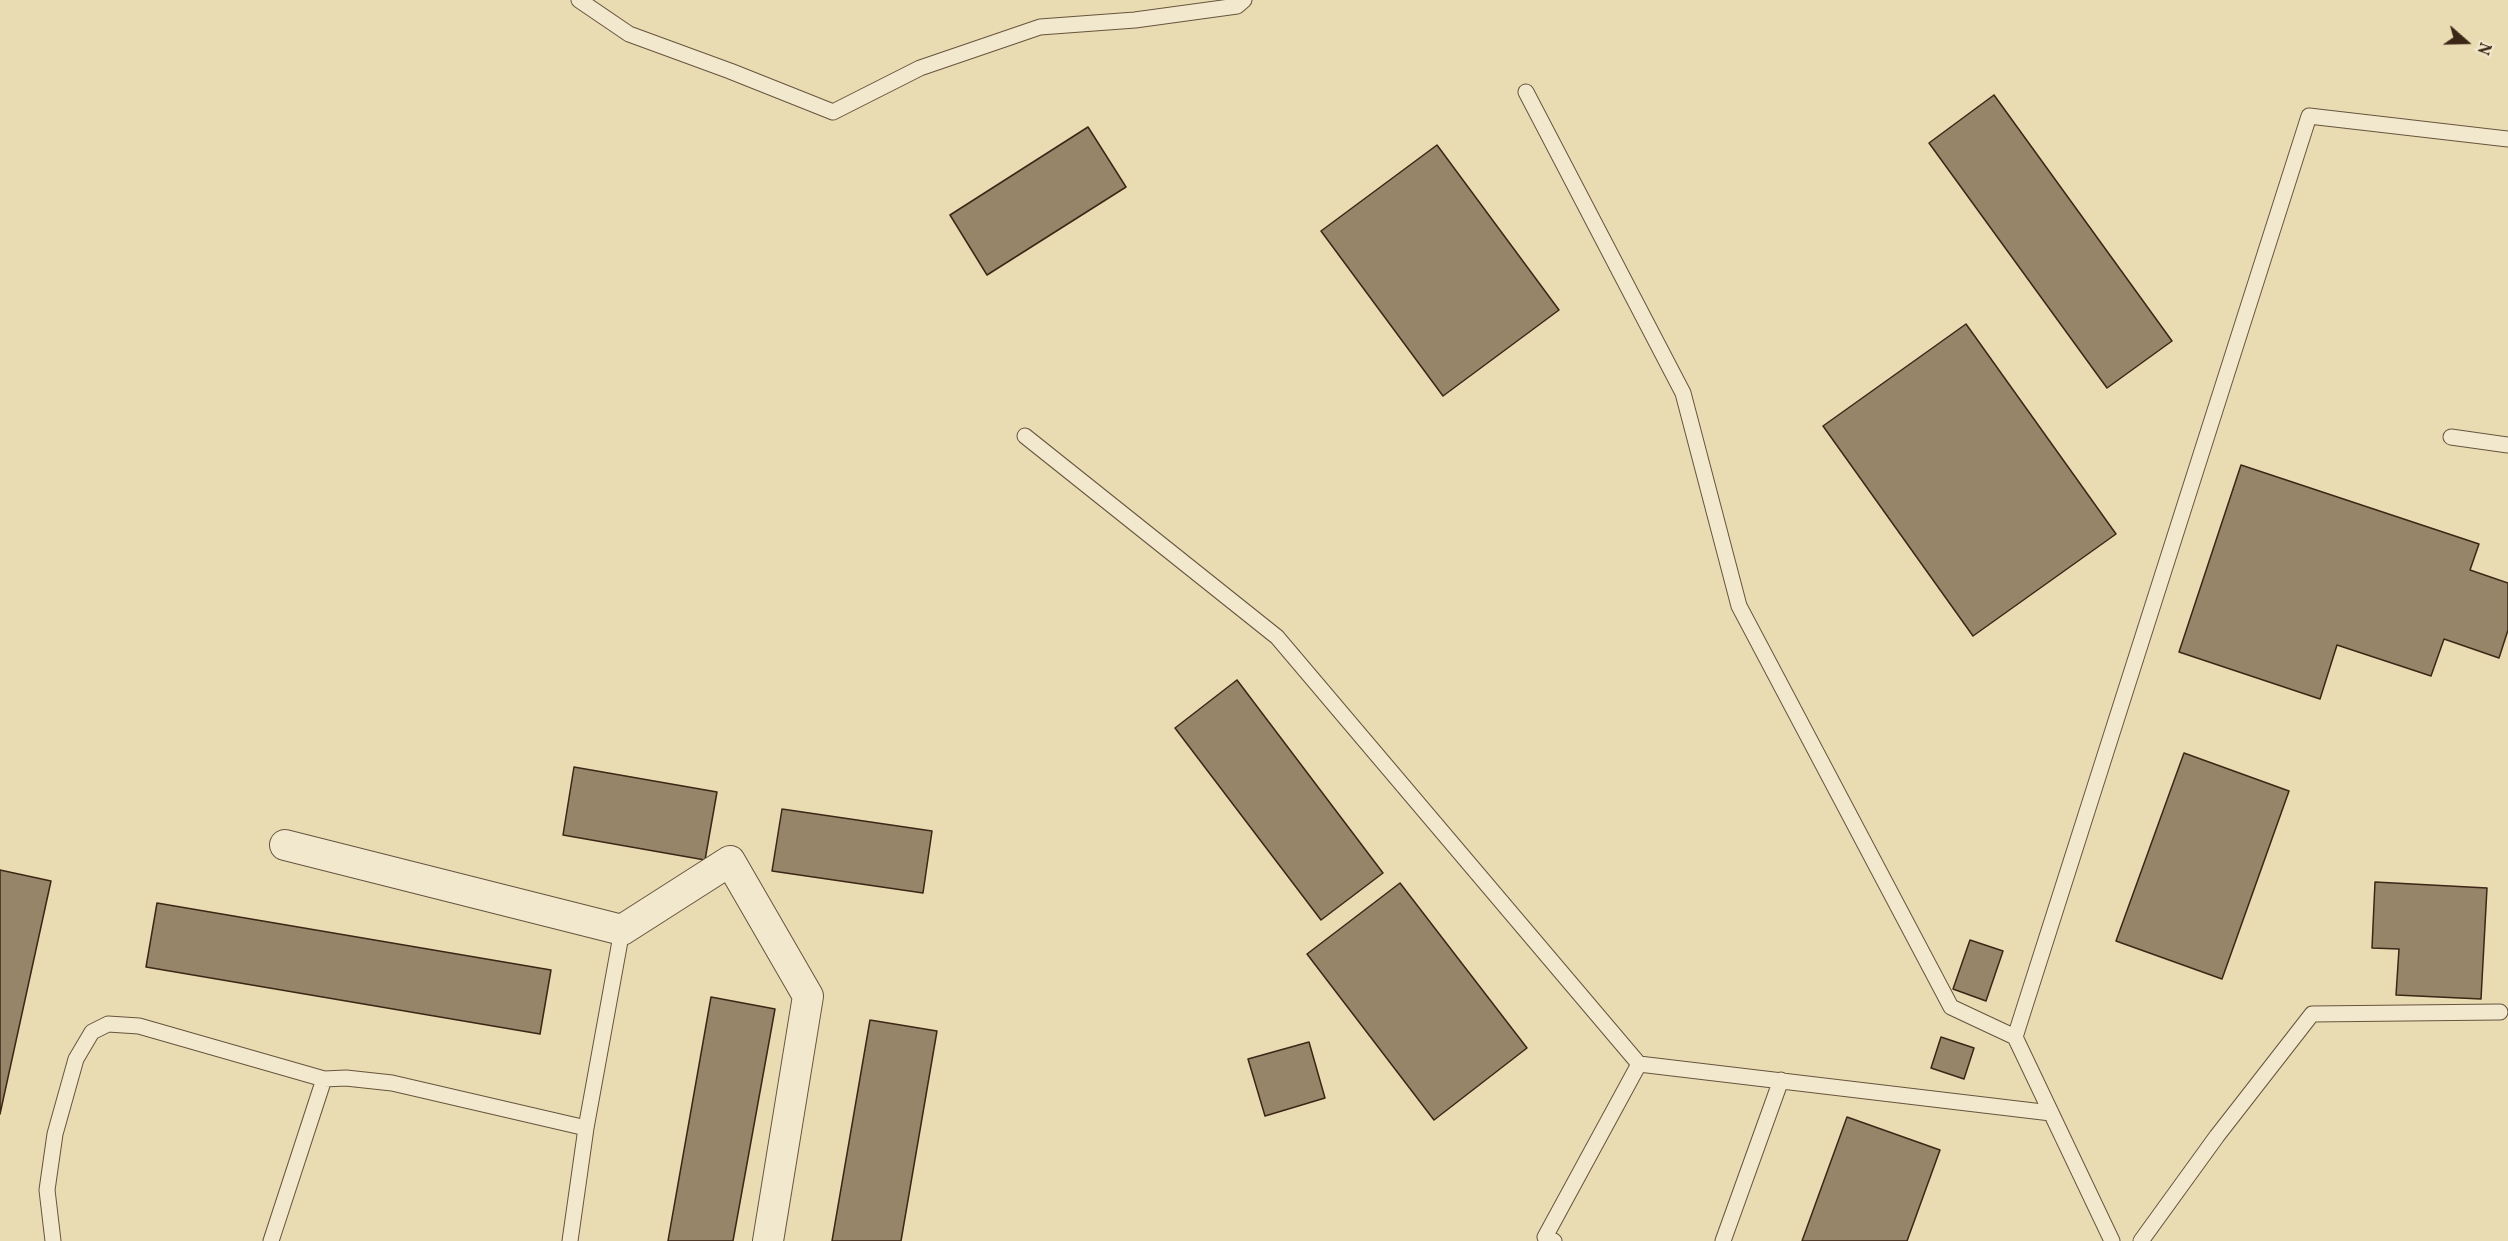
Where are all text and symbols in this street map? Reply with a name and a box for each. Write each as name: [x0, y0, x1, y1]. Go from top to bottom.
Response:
north arrow: [2436, 12, 2496, 72]
text: N: [2471, 39, 2495, 57]

